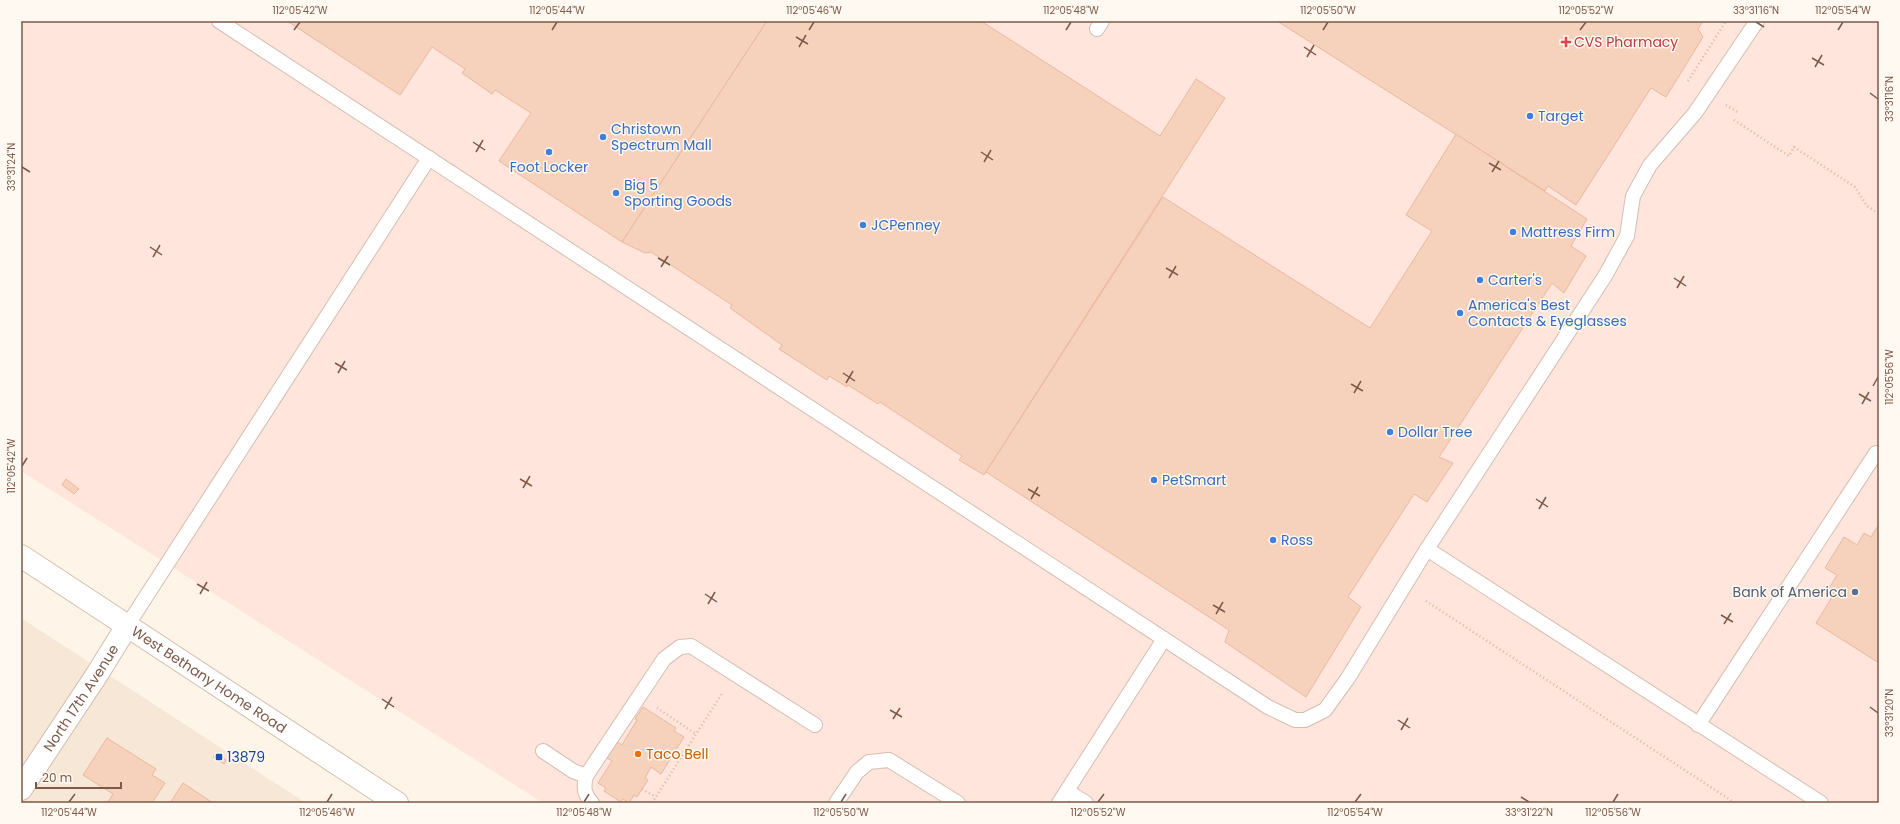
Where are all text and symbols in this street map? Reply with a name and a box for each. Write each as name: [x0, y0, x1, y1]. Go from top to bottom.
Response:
text: 112°05'42"W: [272, 3, 328, 18]
text: 112°05'44"W: [529, 3, 585, 18]
text: 112°05'46"W: [786, 3, 842, 18]
text: 112°05'48"W: [1043, 3, 1099, 18]
text: 112°05'50"W: [1300, 3, 1356, 18]
text: 112°05'52"W: [1558, 3, 1614, 18]
text: 33°31'16"N: [1733, 3, 1779, 18]
text: 112°05'54"W: [1815, 3, 1871, 18]
place label: CVS Pharmacy: [1574, 32, 1678, 52]
marker: CVS Pharmacy: [1561, 37, 1571, 47]
text: 33°31'16"N: [1882, 76, 1897, 122]
place label: Target: [1538, 106, 1584, 126]
marker: Target: [1525, 111, 1535, 121]
place label: Christown Spectrum Mall: [611, 119, 712, 155]
marker: Christown Spectrum Mall: [598, 132, 608, 142]
text: 33°31'24"N: [4, 143, 19, 191]
marker: Foot Locker: [544, 147, 554, 157]
place label: Foot Locker: [510, 157, 588, 177]
place label: Big 5 Sporting Goods: [624, 175, 732, 211]
marker: Big 5 Sporting Goods: [611, 188, 621, 198]
place label: JCPenney: [871, 215, 941, 235]
marker: JCPenney: [858, 220, 868, 230]
place label: Mattress Firm: [1521, 222, 1615, 242]
marker: Mattress Firm: [1508, 227, 1518, 237]
place label: Carter's: [1488, 270, 1542, 290]
marker: Carter's: [1475, 275, 1485, 285]
place label: America's Best Contacts & Eyeglasses: [1468, 295, 1627, 331]
marker: America's Best Contacts & Eyeglasses: [1455, 308, 1465, 318]
text: 112°05'56"W: [1882, 349, 1897, 405]
place label: Dollar Tree: [1398, 422, 1473, 442]
marker: Dollar Tree: [1385, 427, 1395, 437]
text: 112°05'42"W: [4, 438, 19, 494]
place label: PetSmart: [1162, 470, 1226, 490]
marker: PetSmart: [1149, 475, 1159, 485]
place label: Ross: [1281, 530, 1313, 550]
marker: Ross: [1268, 535, 1278, 545]
place label: Bank of America: [1733, 582, 1847, 602]
marker: Bank of America: [1850, 587, 1860, 597]
street label: West Bethany Home Road: [128, 621, 291, 738]
street label: North 17th Avenue: [39, 640, 123, 756]
text: 33°31'20"N: [1882, 689, 1897, 737]
place label: Taco Bell: [646, 744, 708, 764]
place label: 13879: [227, 747, 265, 767]
marker: Taco Bell: [633, 749, 643, 759]
marker: 13879: [214, 752, 224, 762]
scale bar: [36, 764, 121, 790]
text: 20 m: [42, 769, 72, 786]
text: 112°05'44"W: [41, 805, 97, 820]
text: 112°05'46"W: [299, 805, 355, 820]
text: 112°05'48"W: [556, 805, 612, 820]
text: 112°05'50"W: [813, 805, 869, 820]
text: 112°05'52"W: [1070, 805, 1126, 820]
text: 112°05'54"W: [1327, 805, 1383, 820]
text: 33°31'22"N: [1505, 805, 1553, 820]
text: 112°05'56"W: [1585, 805, 1641, 820]

